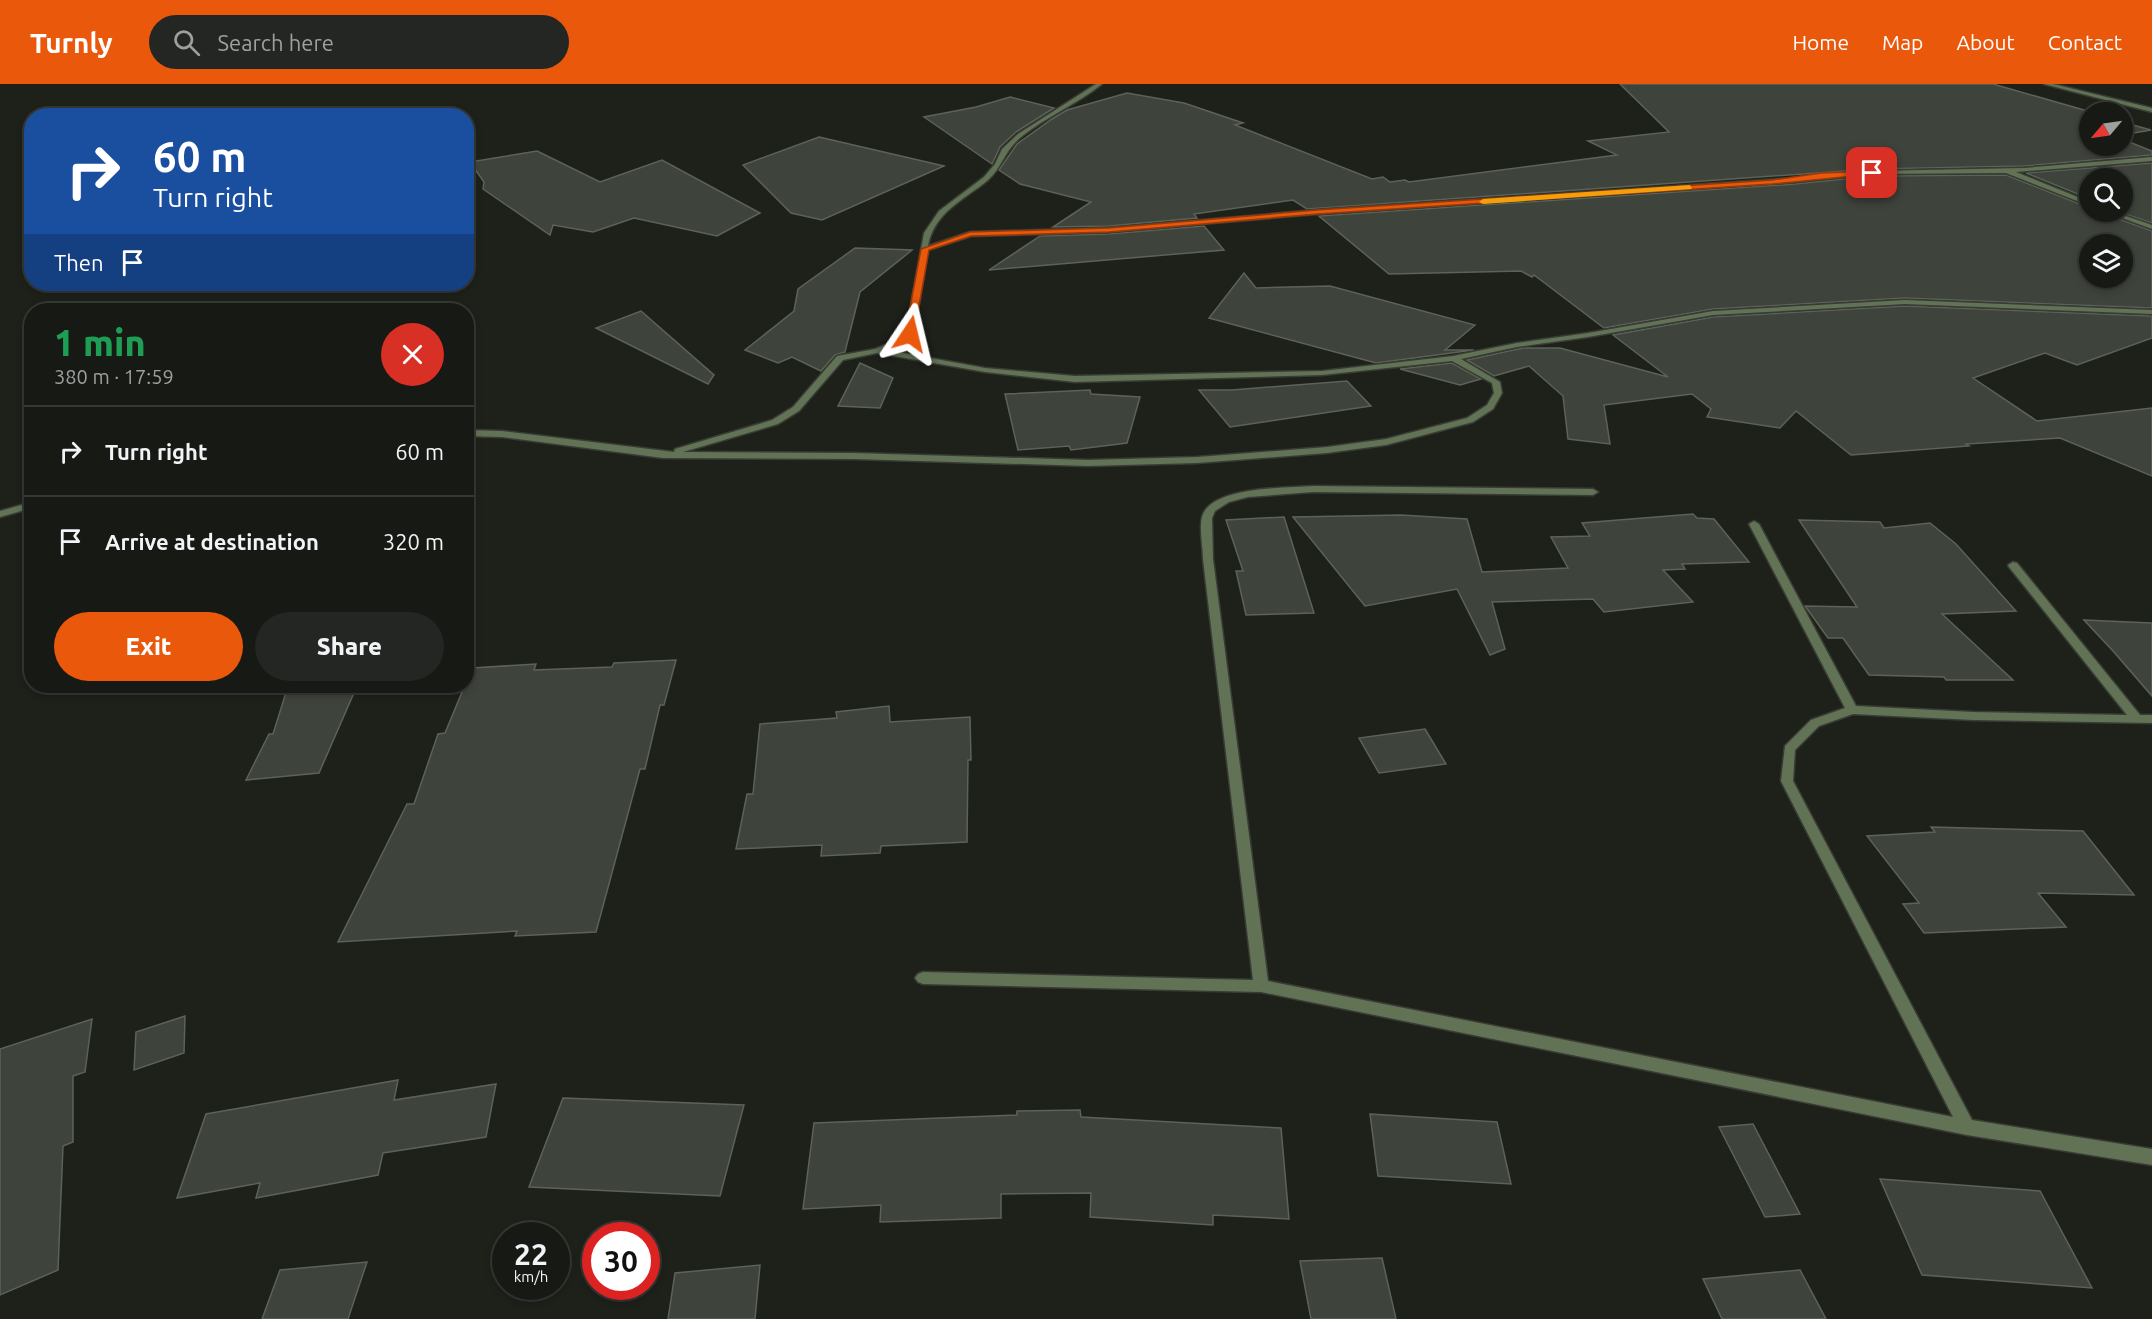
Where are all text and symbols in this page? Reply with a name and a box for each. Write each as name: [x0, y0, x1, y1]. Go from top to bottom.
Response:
search box: [149, 15, 569, 69]
icon: search: [170, 26, 203, 59]
text: Turnly: [30, 27, 113, 58]
text: Search here: [218, 30, 334, 55]
text: Home: [1792, 30, 1849, 54]
text: Map: [1882, 30, 1923, 54]
text: About: [1956, 30, 2015, 54]
text: Contact: [2048, 30, 2122, 54]
north arrow: [2079, 102, 2133, 156]
map controls: [2079, 102, 2133, 288]
icon: right: [54, 132, 132, 210]
text: 60 m: [153, 133, 247, 180]
pin: [1846, 147, 1897, 198]
icon: arrive: [1855, 156, 1888, 189]
button: search: [2079, 168, 2133, 222]
text: Turn right: [153, 182, 273, 212]
button: layers: [2079, 234, 2133, 288]
icon: arrive: [116, 246, 149, 279]
text: Then: [54, 250, 104, 275]
position arrow: [878, 302, 942, 366]
text: 1 min: [54, 322, 146, 363]
button: close: [381, 323, 444, 386]
text: 380 m · 17:59: [54, 365, 174, 388]
icon: right: [54, 435, 87, 468]
text: Turn right: [105, 439, 207, 464]
text: 60 m: [395, 439, 444, 464]
icon: arrive: [54, 525, 87, 558]
text: Arrive at destination: [105, 529, 319, 554]
text: 320 m: [383, 529, 444, 554]
button: Exit: [54, 612, 243, 681]
button: Share: [255, 612, 444, 681]
speed limit sign: 30: [582, 1222, 660, 1300]
text: 22: [514, 1237, 548, 1271]
text: km/h: [514, 1268, 548, 1285]

